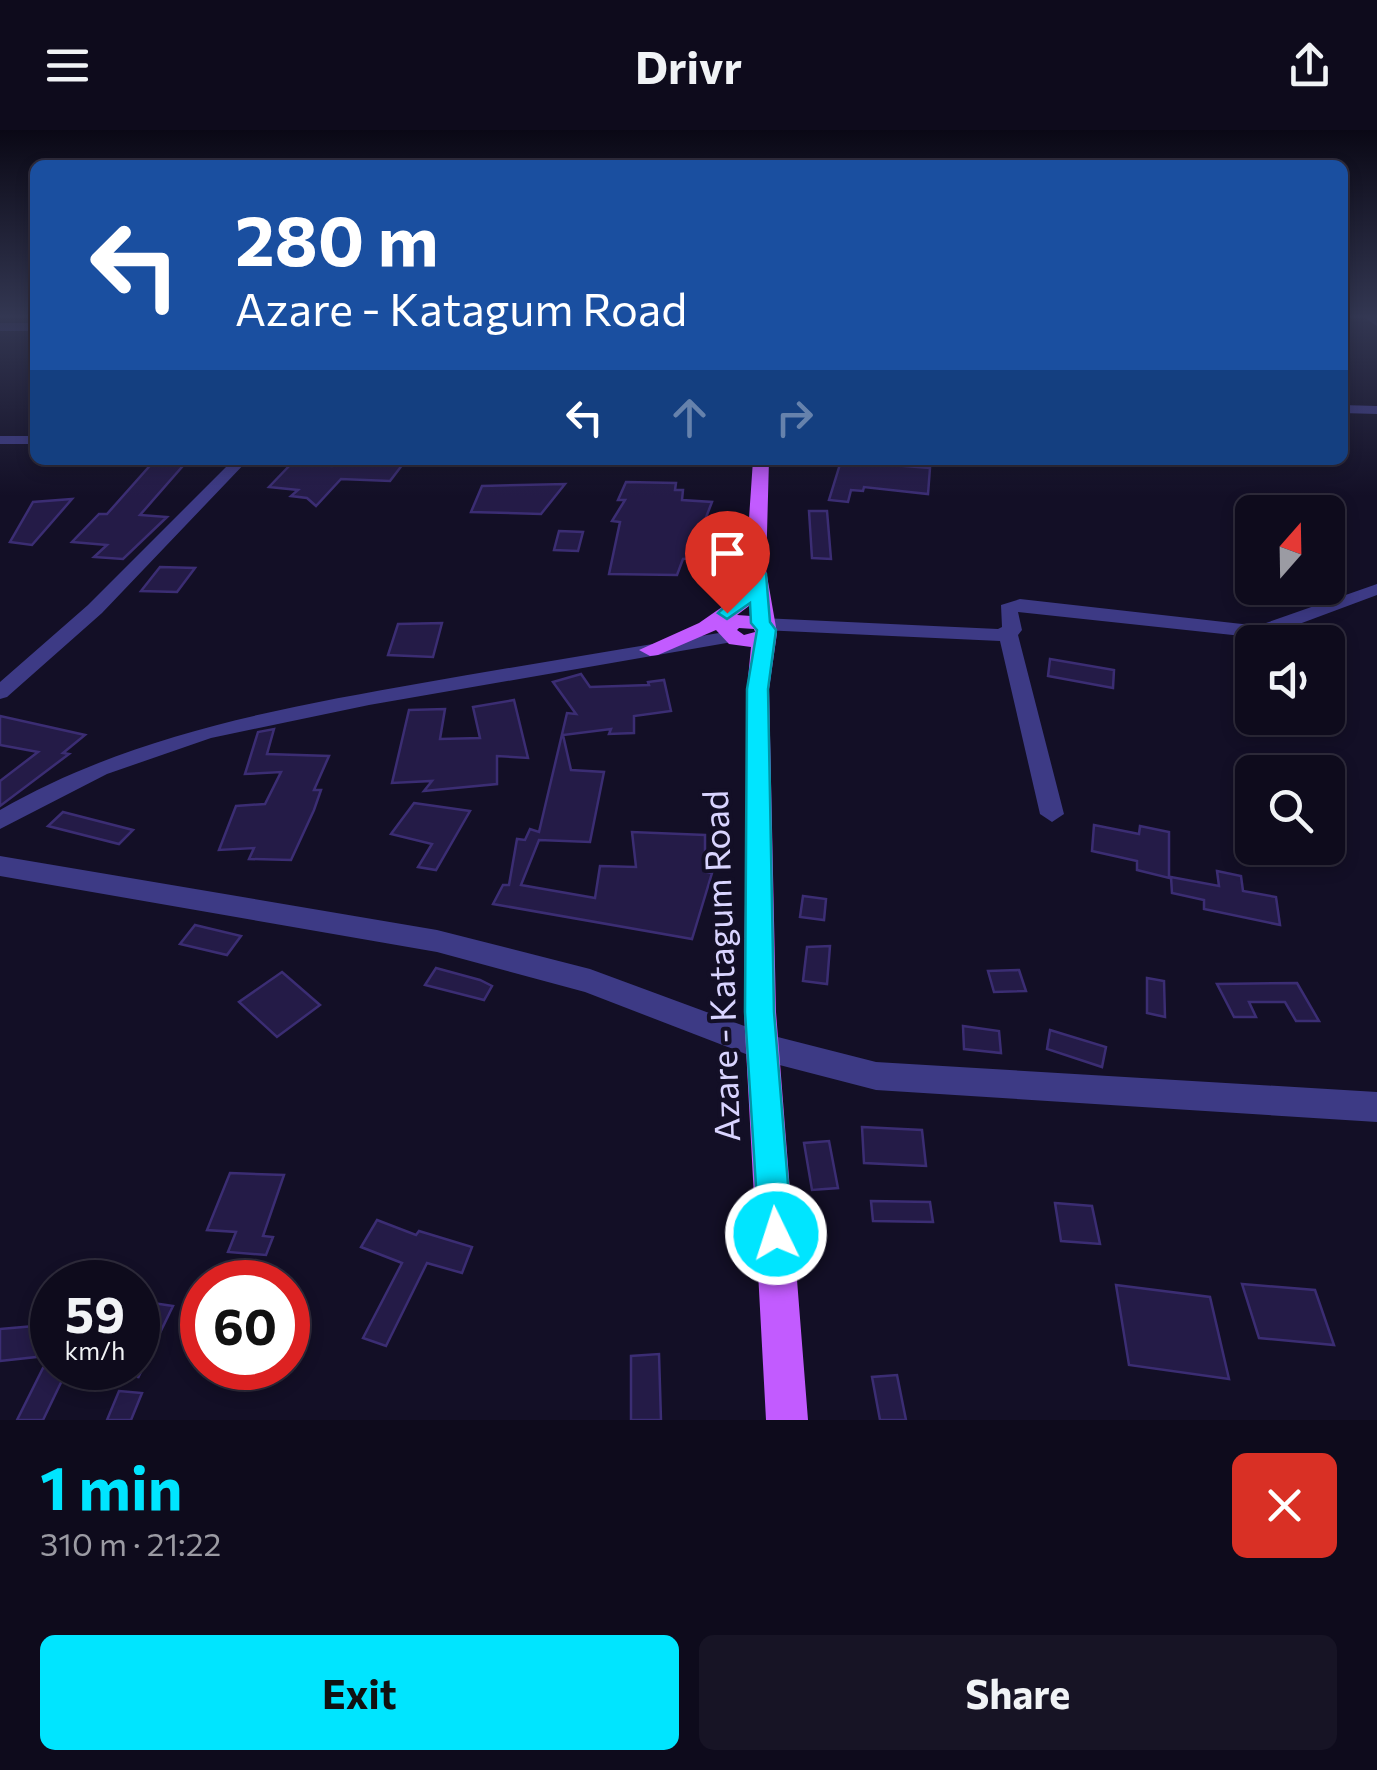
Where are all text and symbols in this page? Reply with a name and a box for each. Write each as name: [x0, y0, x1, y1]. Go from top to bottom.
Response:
icon: menu: [40, 38, 95, 93]
text: Drivr: [635, 38, 742, 93]
icon: share: [1282, 38, 1337, 93]
text: 280 m: [235, 195, 439, 280]
icon: left: [70, 200, 200, 330]
text: Azare - Katagum Road: [235, 280, 687, 335]
icon: left: [557, 390, 612, 445]
icon: ahead: [662, 390, 717, 445]
icon: right: [767, 390, 822, 445]
north arrow: [1235, 495, 1345, 605]
map controls: [1235, 495, 1345, 865]
pin: [685, 511, 770, 614]
icon: arrive: [700, 526, 755, 581]
button: sound: [1235, 625, 1345, 735]
button: search: [1235, 755, 1345, 865]
street label: Azare - Katagum Road: [692, 790, 747, 1143]
position arrow: [724, 1182, 828, 1286]
speed limit sign: 60: [180, 1260, 310, 1390]
text: 59: [65, 1282, 125, 1343]
text: km/h: [65, 1335, 125, 1365]
text: 1 min: [40, 1449, 182, 1522]
button: close: [1232, 1453, 1337, 1558]
text: 310 m · 21:22: [40, 1523, 221, 1563]
button: Exit: [40, 1635, 679, 1750]
button: Share: [699, 1635, 1337, 1750]

